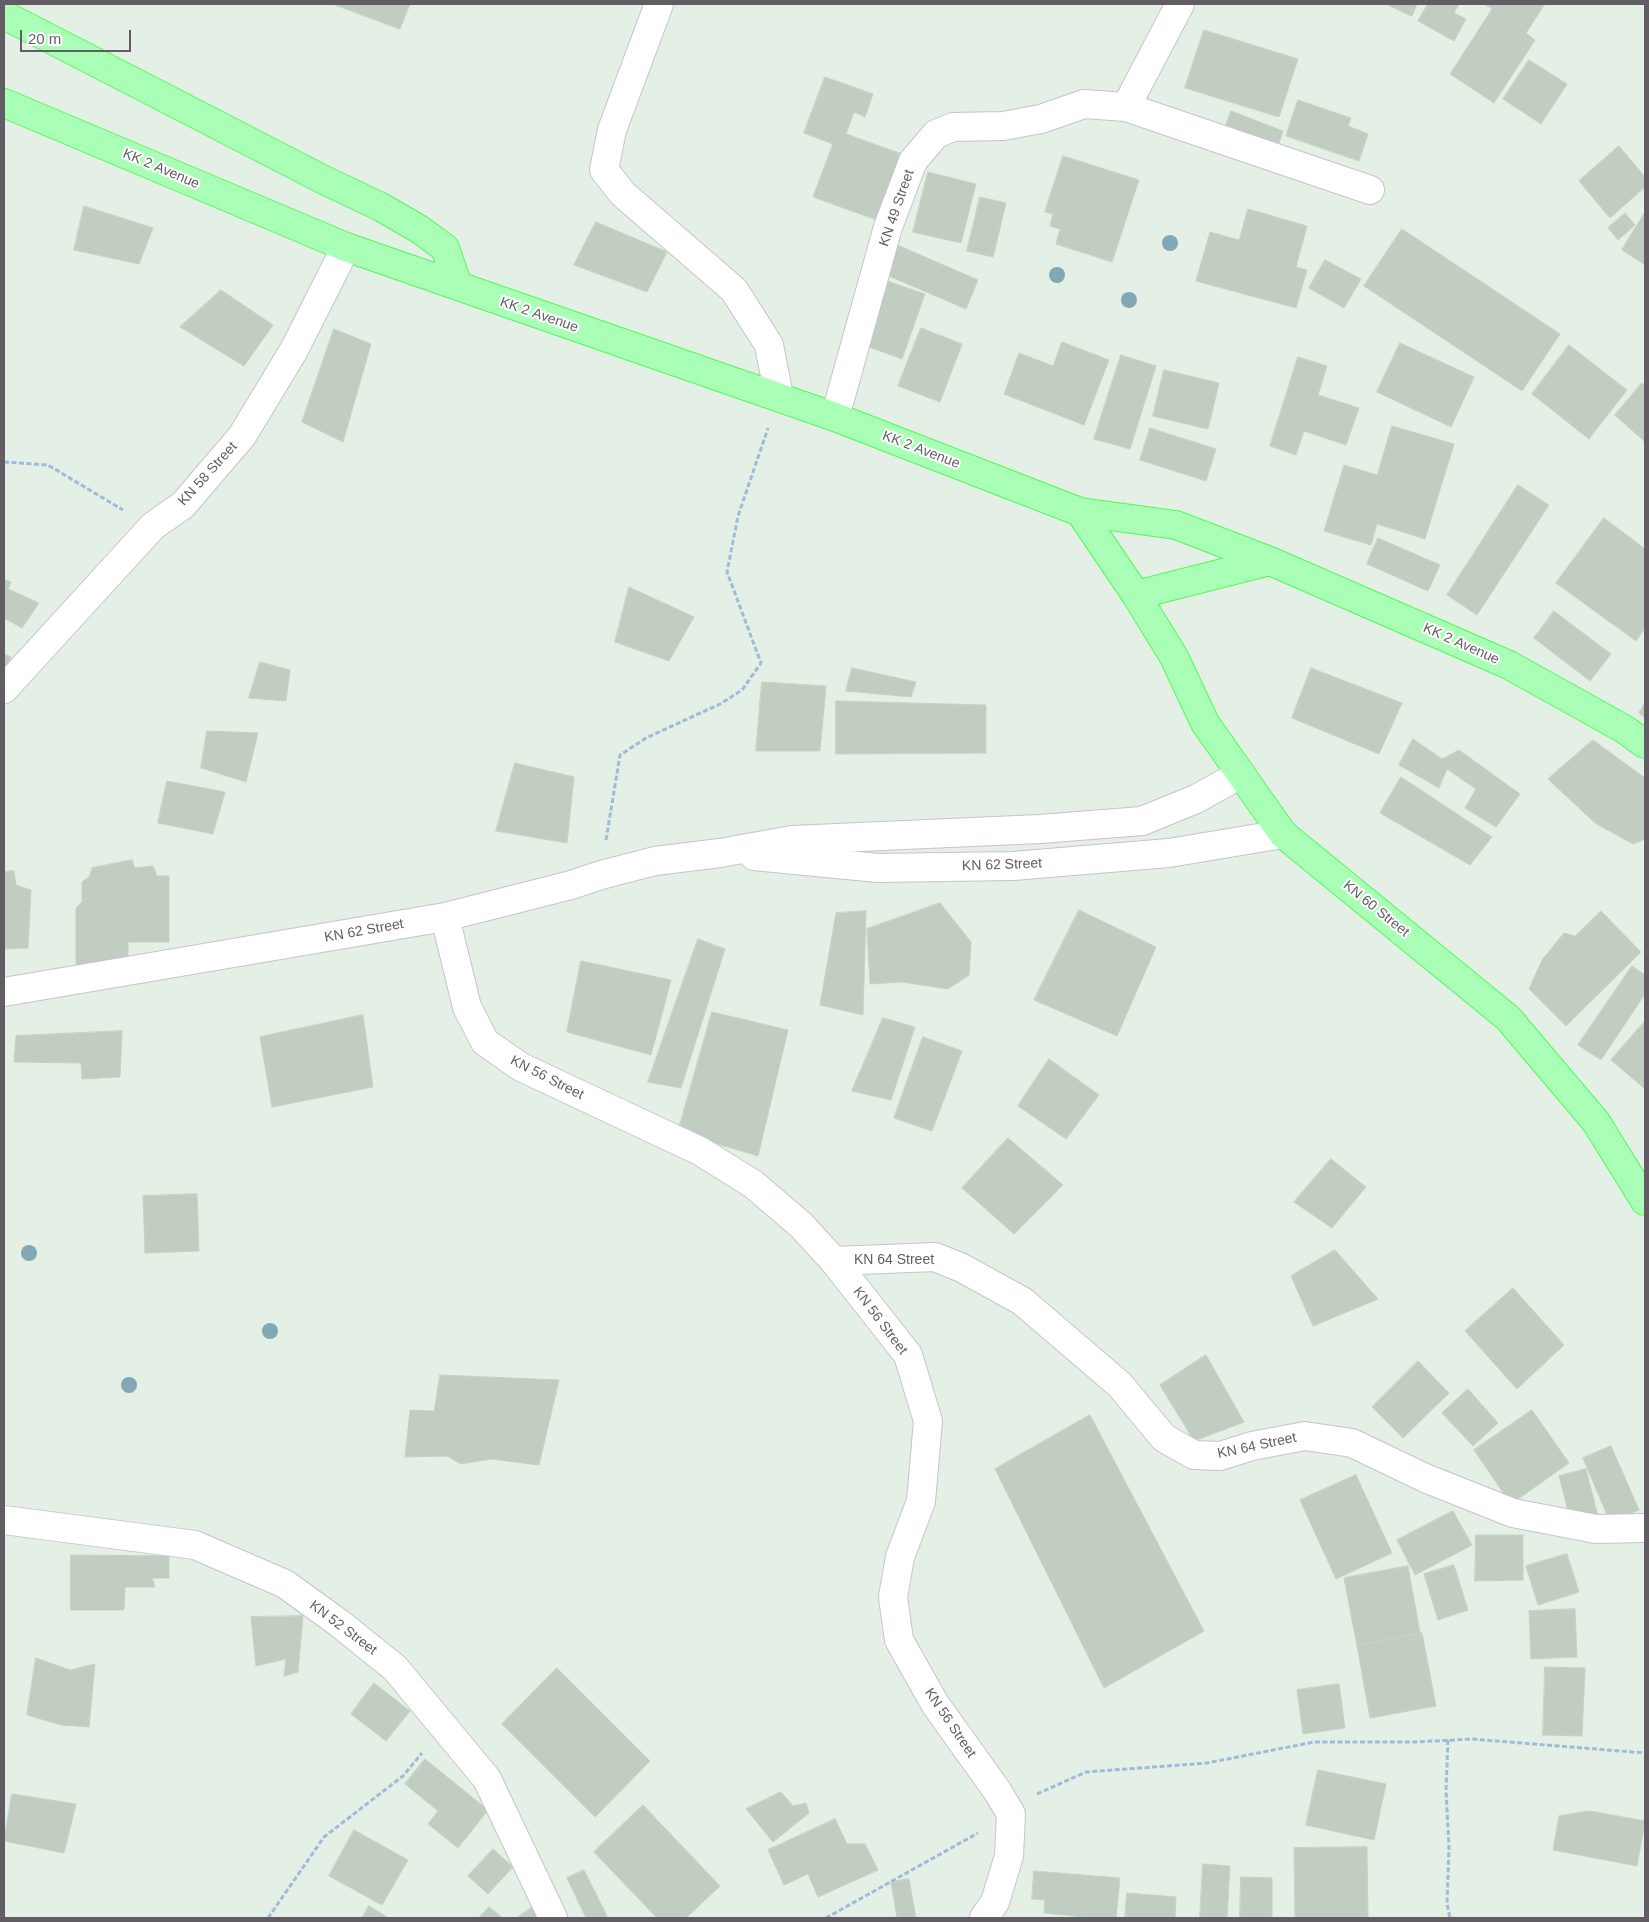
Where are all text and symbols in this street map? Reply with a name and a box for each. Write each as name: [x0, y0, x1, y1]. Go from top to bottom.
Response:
scale bar: [22, 20, 134, 52]
text: 20 m: [28, 30, 61, 47]
street label: KK 2 Avenue: [120, 145, 202, 193]
street label: KN 49 Street: [876, 167, 918, 249]
street label: KK 2 Avenue: [498, 294, 580, 336]
street label: KK 2 Avenue: [880, 428, 962, 472]
street label: KN 58 Street: [175, 439, 241, 509]
street label: KK 2 Avenue: [1420, 620, 1502, 668]
street label: KN 62 Street: [962, 855, 1042, 875]
street label: KN 60 Street: [1340, 877, 1412, 941]
street label: KN 62 Street: [323, 916, 405, 946]
street label: KN 56 Street: [507, 1052, 587, 1104]
street label: KN 64 Street: [854, 1252, 934, 1268]
street label: KN 56 Street: [849, 1284, 911, 1358]
street label: KN 64 Street: [1216, 1429, 1298, 1463]
street label: KN 52 Street: [306, 1597, 380, 1659]
street label: KN 56 Street: [921, 1685, 979, 1761]

